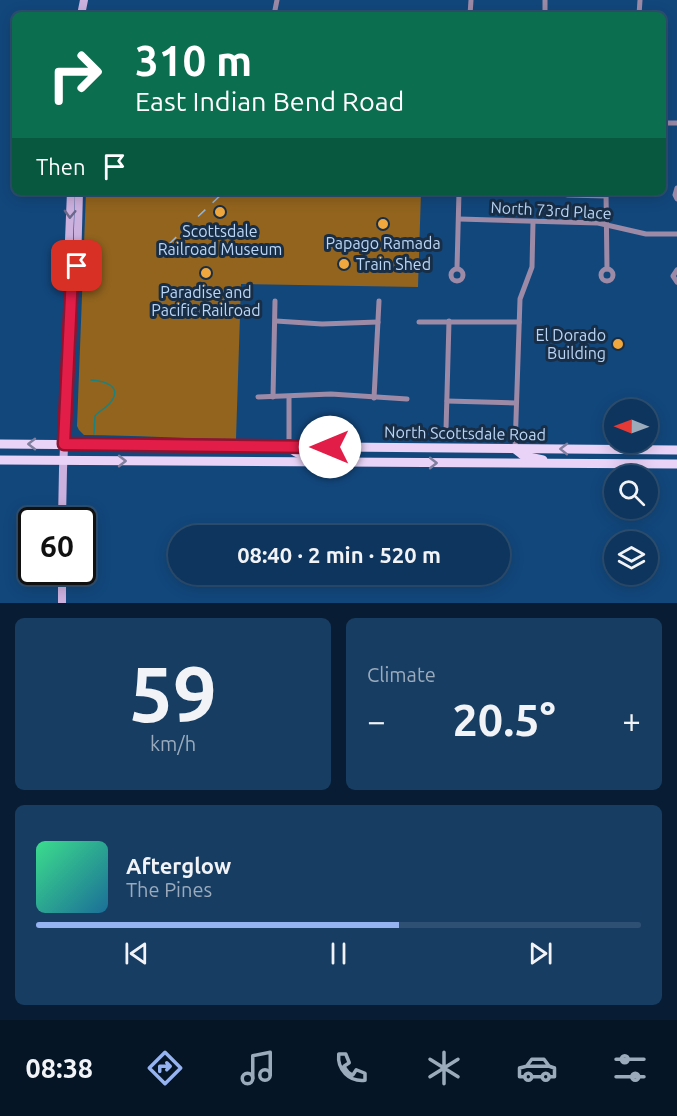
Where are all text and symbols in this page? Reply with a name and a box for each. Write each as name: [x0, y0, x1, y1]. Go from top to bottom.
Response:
icon: right: [36, 36, 114, 114]
text: 310 m: [135, 37, 252, 84]
text: East Indian Bend Road: [135, 86, 404, 116]
icon: arrive: [98, 150, 131, 183]
text: Then: [36, 154, 86, 179]
street label: North 73rd Place: [490, 198, 612, 222]
marker: Scottsdale Railroad Museum: [213, 205, 227, 219]
one-way arrow: [63, 210, 76, 219]
marker: Papago Ramada: [376, 217, 390, 231]
place label: Scottsdale Railroad Museum: [158, 222, 282, 258]
place label: Papago Ramada: [325, 234, 441, 252]
pin: [51, 240, 102, 291]
icon: arrive: [60, 249, 93, 282]
place label: Train Shed: [356, 255, 431, 273]
marker: Train Shed: [337, 257, 351, 271]
marker: Paradise and Pacific Railroad: [199, 266, 213, 280]
place label: Paradise and Pacific Railroad: [151, 283, 261, 319]
place label: El Dorado Building: [536, 326, 606, 362]
marker: El Dorado Building: [611, 337, 625, 351]
north arrow: [604, 399, 658, 453]
map controls: [604, 399, 658, 585]
position arrow: [298, 415, 362, 479]
street label: North Scottsdale Road: [384, 423, 546, 443]
one-way arrow: [28, 438, 37, 450]
one-way arrow: [560, 443, 569, 456]
one-way arrow: [117, 455, 126, 467]
one-way arrow: [428, 457, 437, 469]
button: search: [604, 465, 658, 519]
speed limit sign: 60: [18, 507, 96, 585]
button: layers: [604, 531, 658, 585]
text: 08:40 · 2 min · 520 m: [237, 542, 441, 567]
text: 59: [129, 649, 217, 737]
text: Climate: [367, 663, 436, 686]
text: 20.5°: [452, 694, 556, 745]
text: −: [367, 702, 386, 739]
text: +: [622, 702, 641, 739]
text: km/h: [150, 732, 196, 755]
text: Afterglow: [126, 853, 231, 878]
text: The Pines: [126, 878, 212, 901]
icon: previous: [120, 937, 153, 970]
icon: pause: [322, 937, 355, 970]
icon: next: [524, 937, 557, 970]
icon: directions: [144, 1047, 186, 1089]
icon: music: [237, 1047, 279, 1089]
icon: phone: [330, 1047, 372, 1089]
icon: climate: [423, 1047, 465, 1089]
icon: car: [516, 1047, 558, 1089]
icon: filters: [609, 1047, 651, 1089]
text: 08:38: [26, 1053, 93, 1083]

